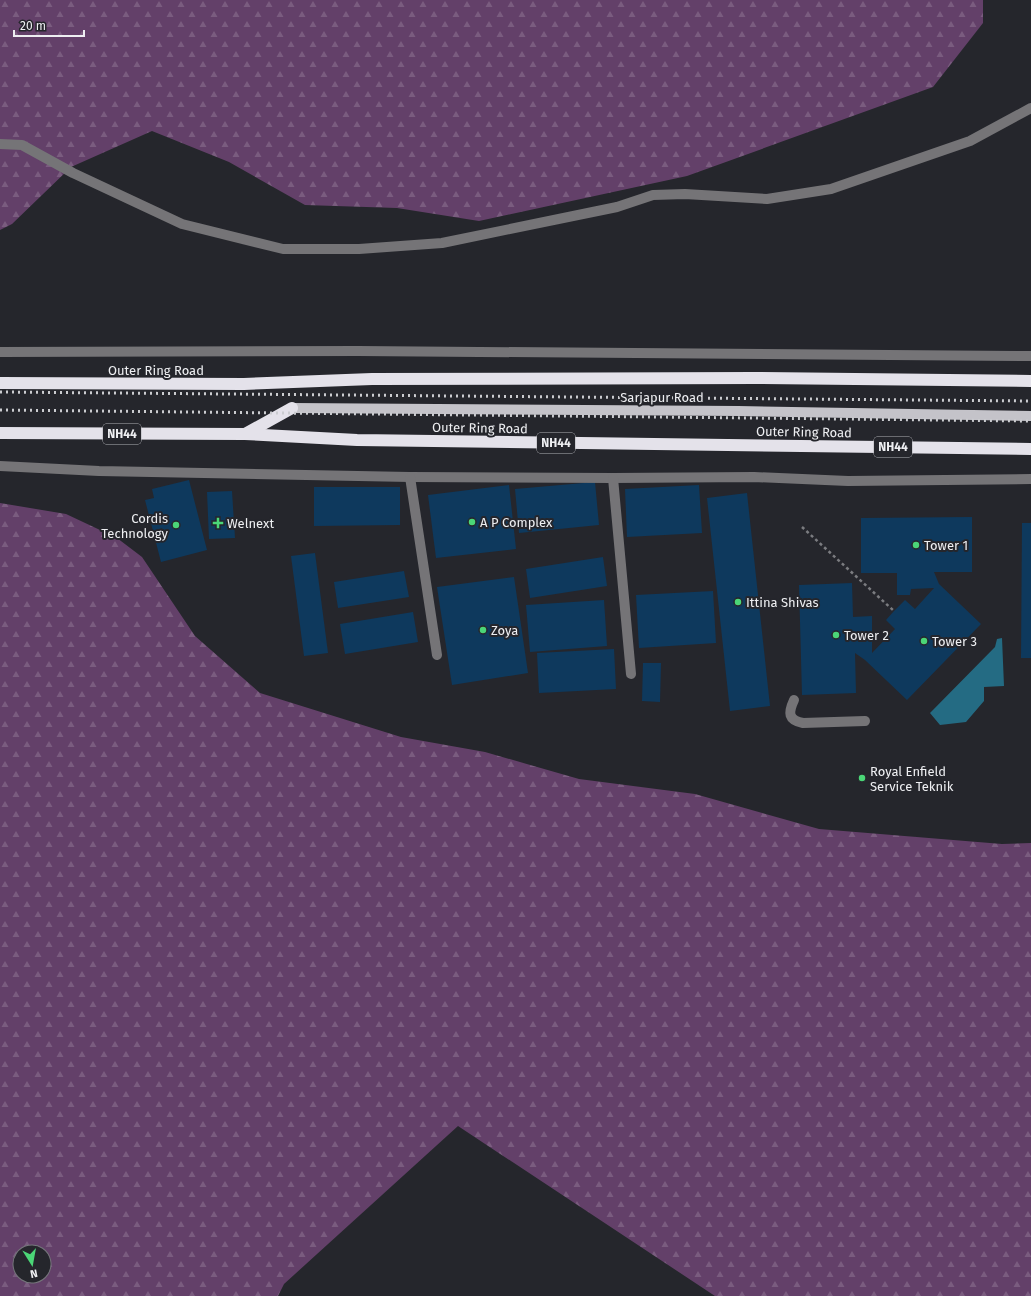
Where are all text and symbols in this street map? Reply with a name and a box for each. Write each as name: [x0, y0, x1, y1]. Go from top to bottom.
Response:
scale bar: [14, 12, 84, 38]
text: 20 m: [20, 19, 46, 33]
street label: Outer Ring Road: [108, 363, 204, 378]
street label: Sarjapur Road: [620, 390, 704, 405]
street label: Outer Ring Road: [432, 420, 528, 436]
road number: NH44: [103, 424, 141, 444]
street label: Outer Ring Road: [756, 424, 852, 440]
road number: NH44: [537, 433, 575, 453]
road number: NH44: [874, 437, 912, 457]
place label: Cordis Technology: [101, 511, 169, 541]
place label: A P Complex: [480, 515, 553, 530]
place label: Welnext: [227, 516, 274, 531]
marker: Welnext: [212, 517, 224, 529]
marker: A P Complex: [467, 517, 477, 527]
marker: Cordis Technology: [171, 520, 181, 530]
place label: Tower 1: [924, 538, 968, 553]
marker: Tower 1: [911, 540, 921, 550]
place label: Ittina Shivas: [746, 595, 819, 610]
marker: Ittina Shivas: [733, 597, 743, 607]
place label: Zoya: [491, 623, 518, 638]
marker: Zoya: [478, 625, 488, 635]
place label: Tower 2: [844, 628, 889, 643]
marker: Tower 2: [831, 630, 841, 640]
place label: Tower 3: [932, 634, 977, 649]
marker: Tower 3: [919, 636, 929, 646]
place label: Royal Enfield Service Teknik: [870, 764, 954, 794]
marker: Royal Enfield Service Teknik: [857, 773, 867, 783]
north arrow: [12, 1244, 52, 1284]
text: N: [29, 1266, 39, 1280]

